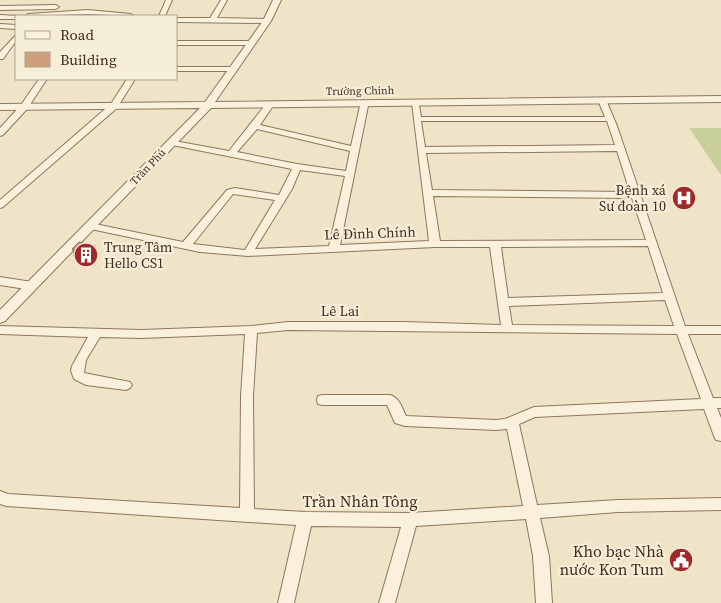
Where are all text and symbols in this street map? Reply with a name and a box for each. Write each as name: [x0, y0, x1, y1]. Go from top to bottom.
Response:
legend: [15, 15, 178, 80]
text: Road: [60, 24, 94, 45]
text: Building: [60, 49, 117, 70]
street label: Trường Chinh: [326, 83, 395, 99]
street label: Trần Phú: [127, 145, 169, 188]
place label: Bệnh xá Sư đoàn 10: [599, 180, 667, 216]
hospital icon: Bệnh xá Sư đoàn 10: [671, 185, 697, 211]
street label: Lê Đình Chính: [324, 221, 416, 245]
place label: Trung Tâm Hello CS1: [104, 237, 173, 273]
building icon: Trung Tâm Hello CS1: [73, 242, 99, 268]
street label: Lê Lai: [321, 301, 359, 321]
street label: Trần Nhân Tông: [302, 490, 418, 512]
place label: Kho bạc Nhà nước Kon Tum: [559, 540, 665, 580]
public building icon: Kho bạc Nhà nước Kon Tum: [668, 547, 694, 573]

